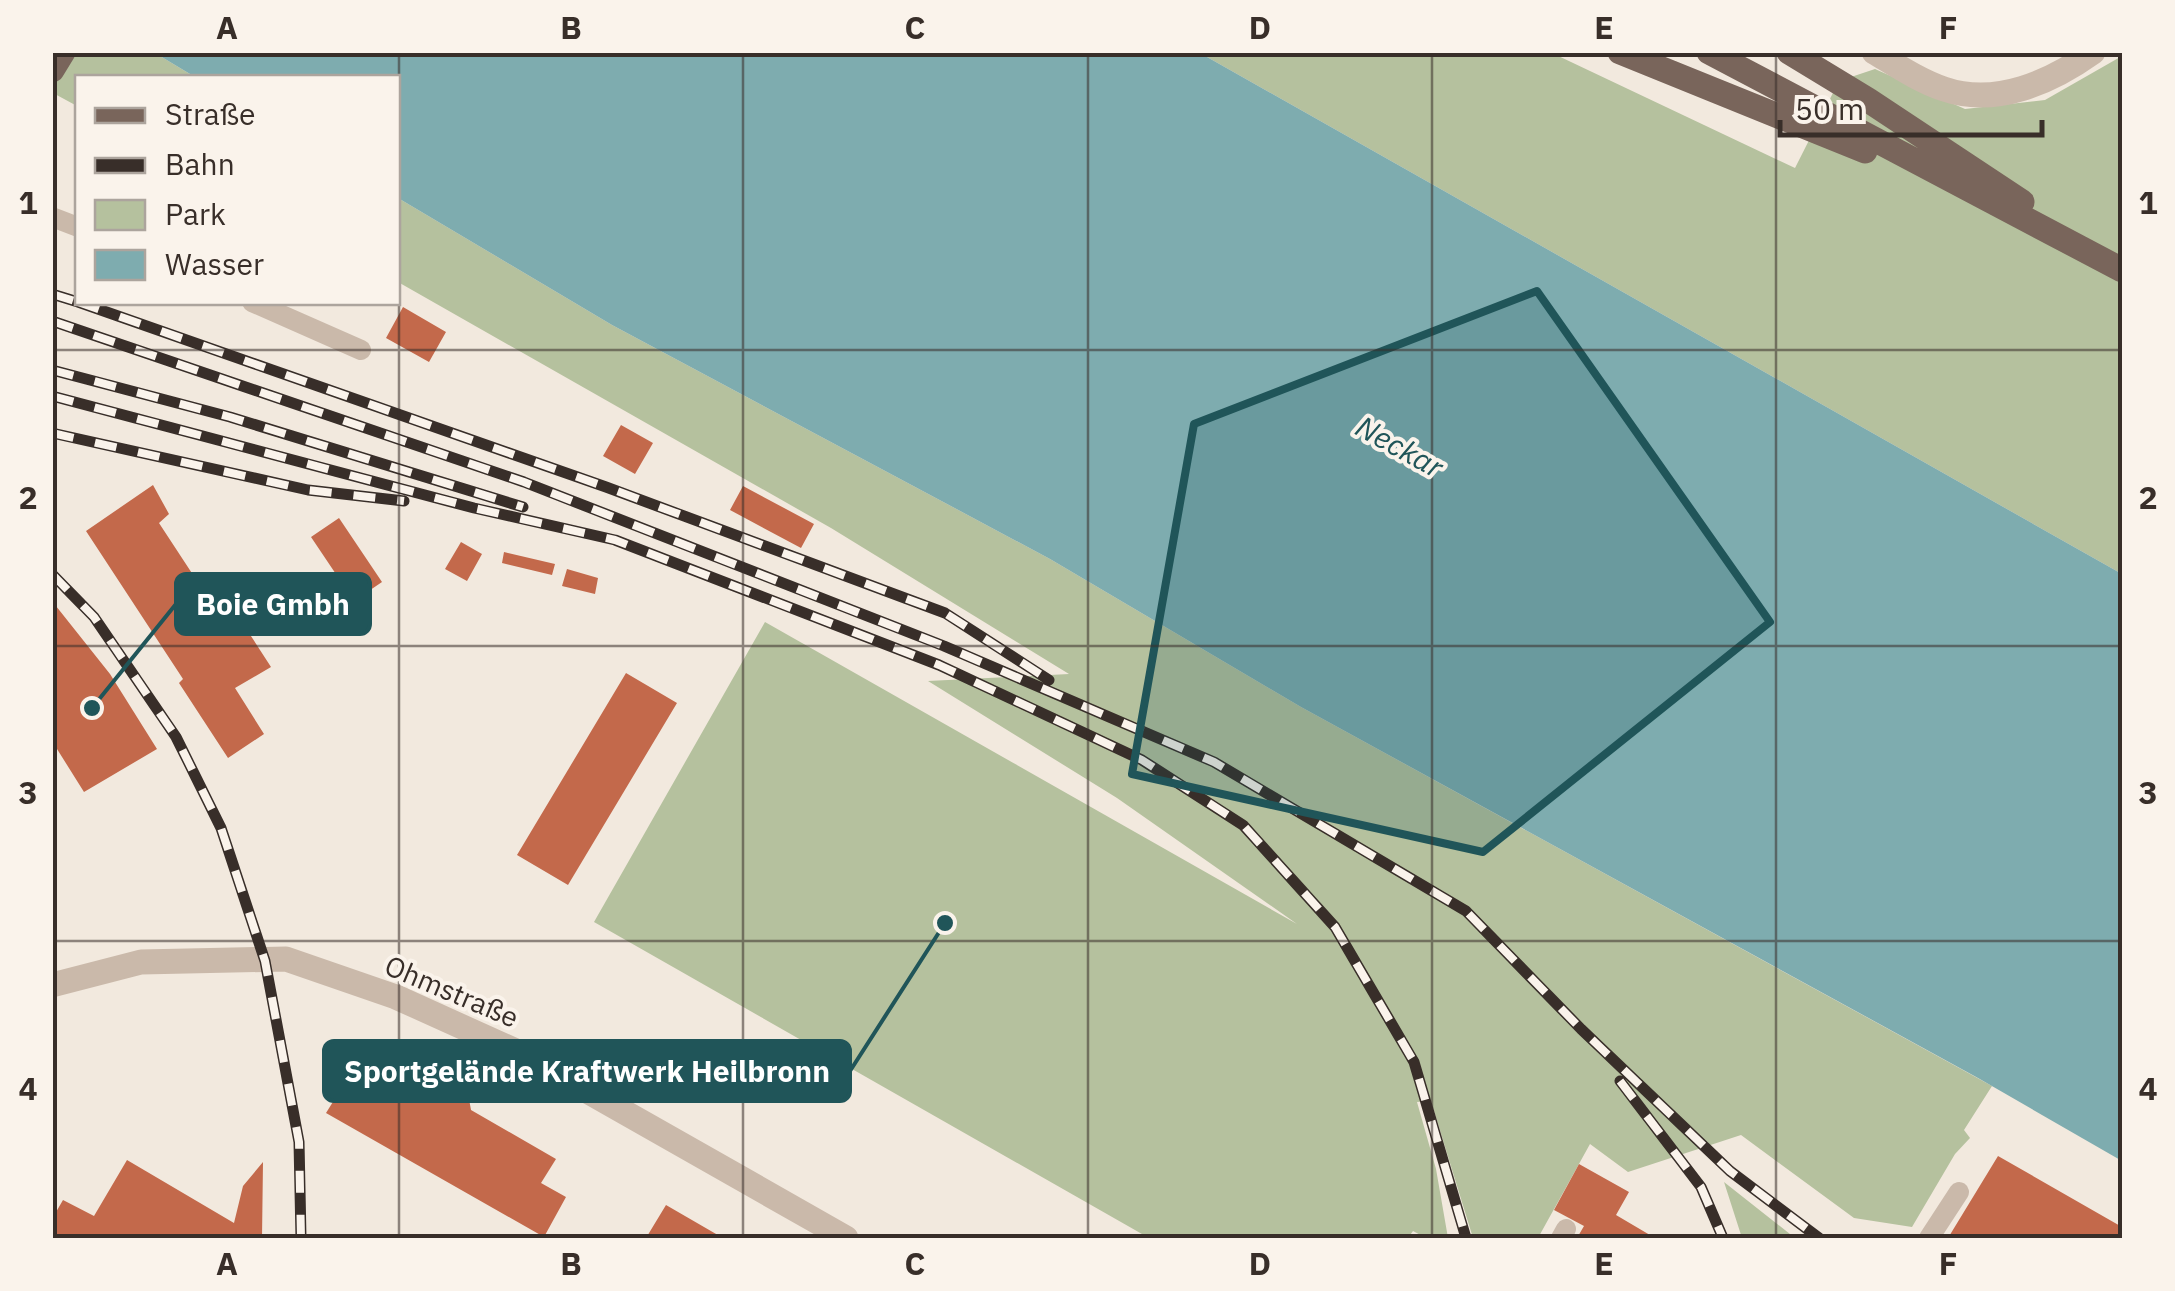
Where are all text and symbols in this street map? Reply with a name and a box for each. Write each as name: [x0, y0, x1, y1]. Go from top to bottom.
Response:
text: A: [216, 6, 238, 48]
text: B: [560, 6, 582, 48]
text: C: [905, 6, 925, 48]
text: D: [1249, 6, 1271, 48]
text: E: [1594, 6, 1614, 48]
text: F: [1939, 6, 1957, 48]
legend: [75, 75, 400, 305]
scale bar: [1780, 75, 2042, 137]
text: 50 m: [1795, 89, 1864, 128]
text: Straße: [165, 94, 256, 133]
text: Bahn: [165, 144, 235, 183]
text: 1: [18, 181, 38, 223]
text: 1: [2138, 181, 2158, 223]
text: Park: [165, 194, 226, 233]
text: Wasser: [165, 244, 264, 283]
water label: Neckar: [1349, 406, 1451, 486]
text: 2: [18, 476, 38, 518]
text: 2: [2138, 476, 2158, 518]
callout: Boie Gmbh: [176, 574, 370, 634]
text: Boie Gmbh: [196, 584, 350, 623]
text: 3: [18, 771, 38, 813]
text: 3: [2138, 771, 2158, 813]
street label: Ohmstraße: [379, 946, 525, 1036]
callout: Sportgelände Kraftwerk Heilbronn: [324, 1041, 850, 1101]
text: Sportgelände Kraftwerk Heilbronn: [344, 1051, 830, 1090]
text: 4: [18, 1067, 38, 1109]
text: 4: [2138, 1067, 2158, 1109]
text: A: [216, 1242, 238, 1284]
text: B: [560, 1242, 582, 1284]
text: C: [905, 1242, 925, 1284]
text: D: [1249, 1242, 1271, 1284]
text: E: [1594, 1242, 1614, 1284]
text: F: [1939, 1242, 1957, 1284]

